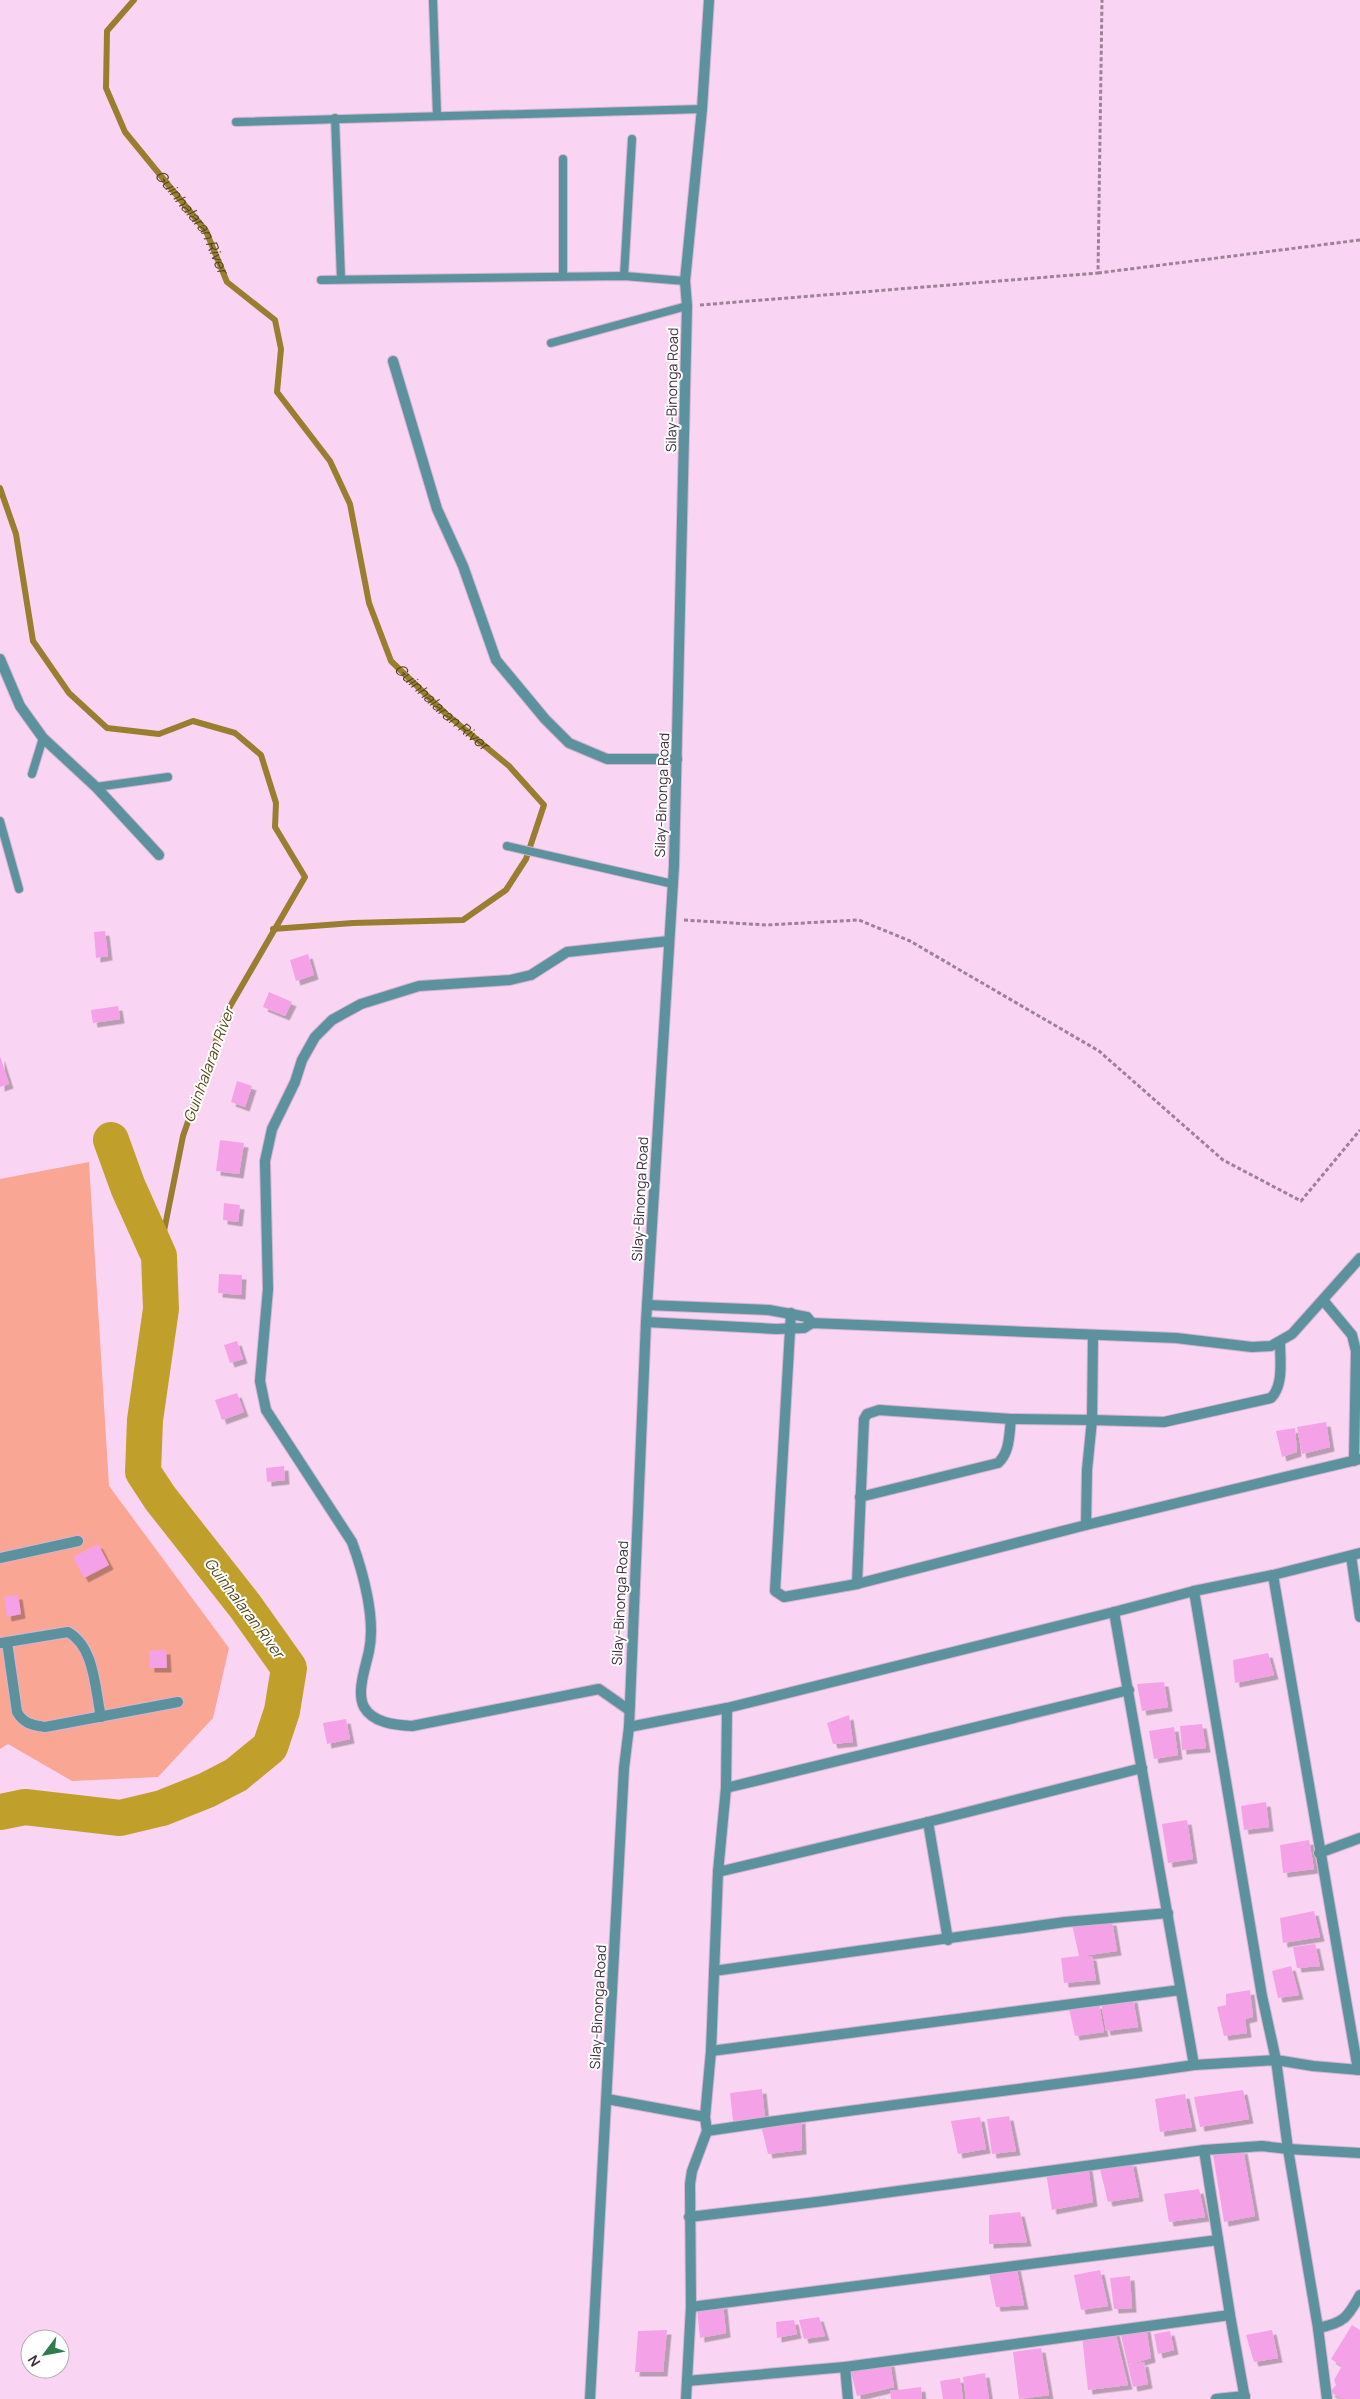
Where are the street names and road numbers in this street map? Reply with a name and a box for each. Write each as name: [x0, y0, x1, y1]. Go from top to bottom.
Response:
street label: Silay-Binonga Road: [661, 328, 682, 452]
street label: Silay-Binonga Road: [650, 732, 673, 858]
street label: Silay-Binonga Road: [627, 1136, 652, 1262]
street label: Silay-Binonga Road: [607, 1540, 632, 1666]
street label: Silay-Binonga Road: [585, 1944, 610, 2070]

